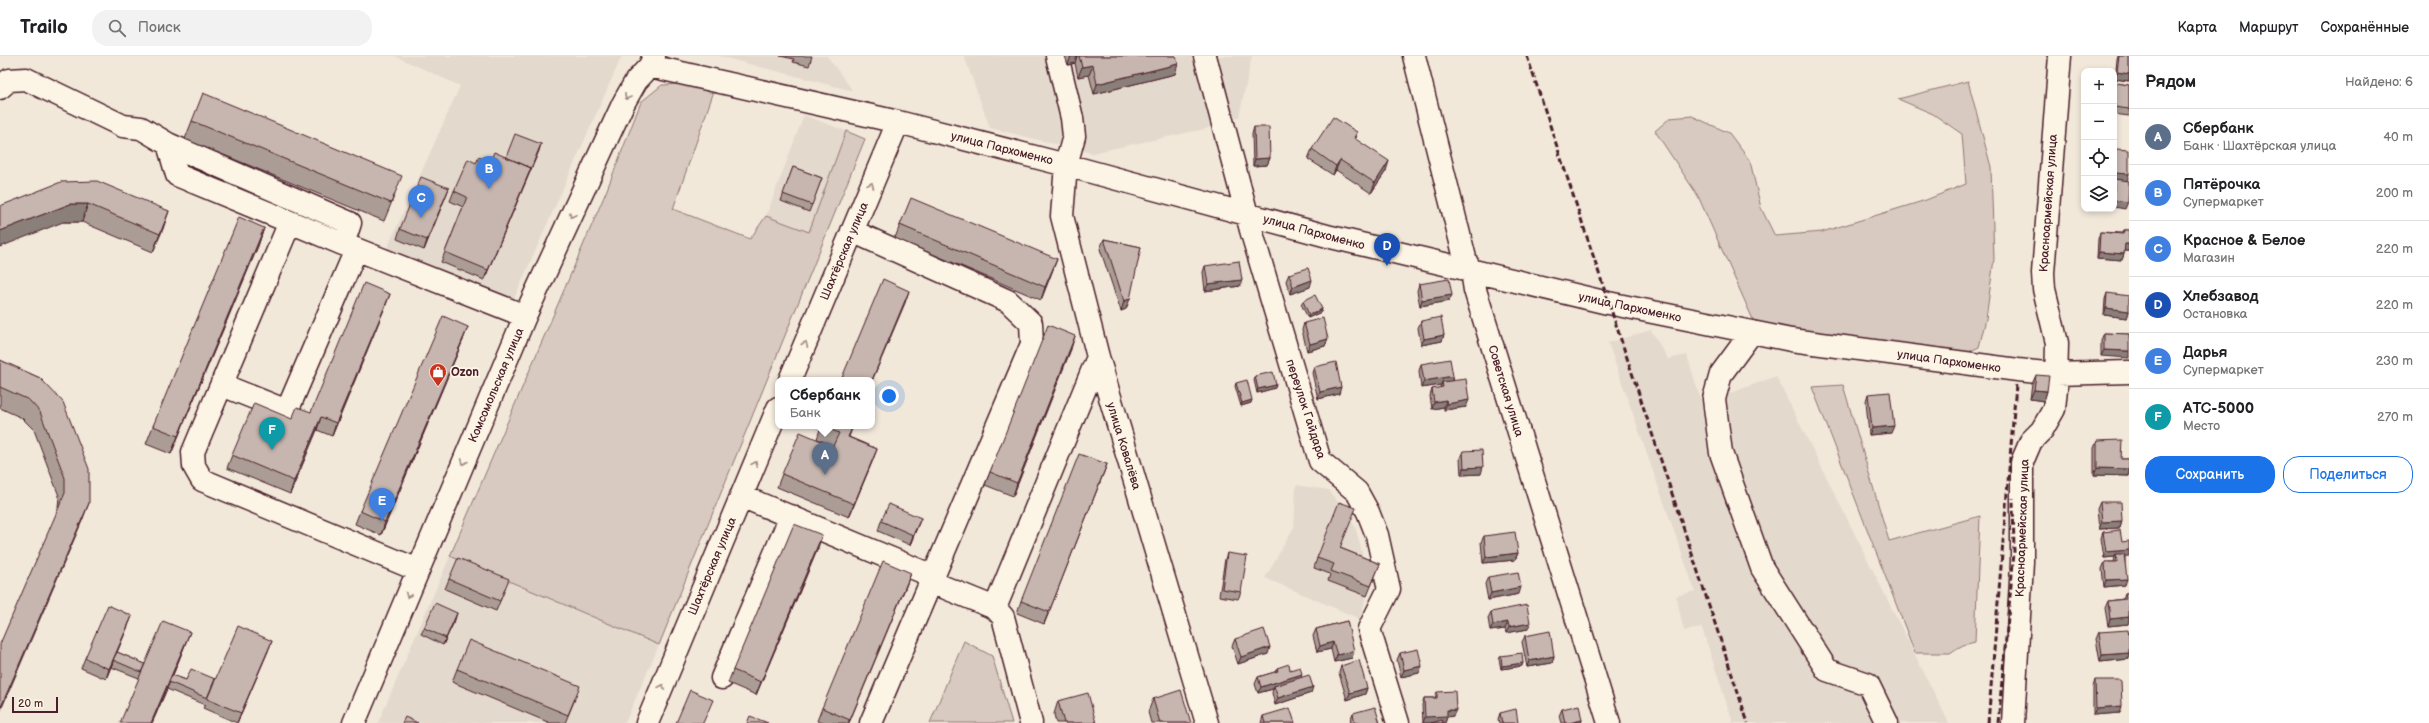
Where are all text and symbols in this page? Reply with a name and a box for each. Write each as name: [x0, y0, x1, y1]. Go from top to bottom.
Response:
search box: [92, 10, 372, 46]
text: Trailo: [20, 16, 68, 39]
icon: search: [106, 17, 128, 39]
text: Поиск: [138, 18, 181, 37]
text: Карта: [2178, 19, 2217, 36]
text: Маршрут: [2239, 19, 2299, 36]
text: Сохранённые: [2321, 19, 2409, 36]
map controls: [2081, 68, 2117, 212]
button: +: [2081, 68, 2117, 104]
text: Рядом: [2145, 72, 2196, 92]
text: Найдено: 6: [2345, 74, 2413, 90]
one-way arrow: [624, 93, 631, 100]
button: −: [2081, 104, 2117, 140]
text: Сбербанк: [2183, 119, 2254, 138]
street label: улица Пархоменко: [949, 129, 1054, 168]
text: A: [2154, 129, 2162, 145]
text: 40 m: [2383, 129, 2413, 145]
street label: Красноармейская улица: [2036, 134, 2061, 272]
text: Банк · Шахтёрская улица: [2183, 138, 2336, 154]
button: locate: [2081, 140, 2117, 176]
pin: B: [476, 156, 502, 189]
text: Пятёрочка: [2183, 175, 2260, 194]
button: layers: [2081, 176, 2117, 212]
one-way arrow: [867, 182, 875, 189]
pin: C: [408, 185, 434, 218]
text: B: [2153, 185, 2163, 201]
text: 200 m: [2376, 185, 2413, 201]
text: Супермаркет: [2183, 194, 2264, 210]
street label: Шахтёрская улица: [817, 200, 872, 303]
one-way arrow: [569, 210, 577, 218]
street label: улица Пархоменко: [1261, 212, 1366, 253]
text: Красное & Белое: [2183, 231, 2305, 250]
pin: D: [1374, 233, 1400, 266]
text: C: [2153, 241, 2163, 257]
text: 220 m: [2376, 241, 2413, 257]
text: Магазин: [2183, 250, 2235, 266]
text: Хлебзавод: [2183, 287, 2258, 306]
street label: улица Пархоменко: [1577, 289, 1683, 326]
text: D: [2153, 297, 2163, 313]
text: 220 m: [2376, 297, 2413, 313]
text: Остановка: [2183, 306, 2248, 322]
street label: Комсомольская улица: [465, 326, 527, 445]
one-way arrow: [800, 341, 808, 348]
text: Дарья: [2183, 343, 2227, 362]
street label: Советская улица: [1484, 344, 1527, 439]
street label: улица Пархоменко: [1896, 347, 2002, 376]
text: E: [2154, 353, 2162, 369]
text: 230 m: [2376, 353, 2413, 369]
street label: переулок Гайдара: [1282, 357, 1329, 461]
shop icon: Ozon: [428, 362, 448, 387]
text: Супермаркет: [2183, 362, 2264, 378]
place label: Ozon: [451, 365, 479, 380]
popup: [775, 377, 875, 429]
text: Сбербанк: [790, 386, 860, 405]
your location: [879, 386, 899, 406]
text: АТС-5000: [2183, 399, 2254, 418]
street label: улица Ковалёва: [1103, 401, 1144, 492]
text: Банк: [790, 405, 821, 421]
text: F: [2154, 409, 2162, 425]
text: 270 m: [2377, 409, 2413, 425]
pin: F: [259, 417, 285, 450]
text: Место: [2183, 418, 2220, 434]
pin: A: [812, 442, 838, 475]
button: Сохранить: [2145, 456, 2275, 493]
button: Поделиться: [2283, 456, 2413, 493]
one-way arrow: [461, 458, 469, 465]
street label: Красноармейская улица: [2013, 459, 2032, 597]
one-way arrow: [750, 460, 758, 468]
pin: E: [369, 488, 395, 521]
street label: Шахтёрская улица: [685, 515, 740, 618]
one-way arrow: [405, 590, 413, 598]
one-way arrow: [657, 684, 665, 691]
scale bar: [12, 695, 58, 714]
text: 20 m: [18, 697, 43, 710]

